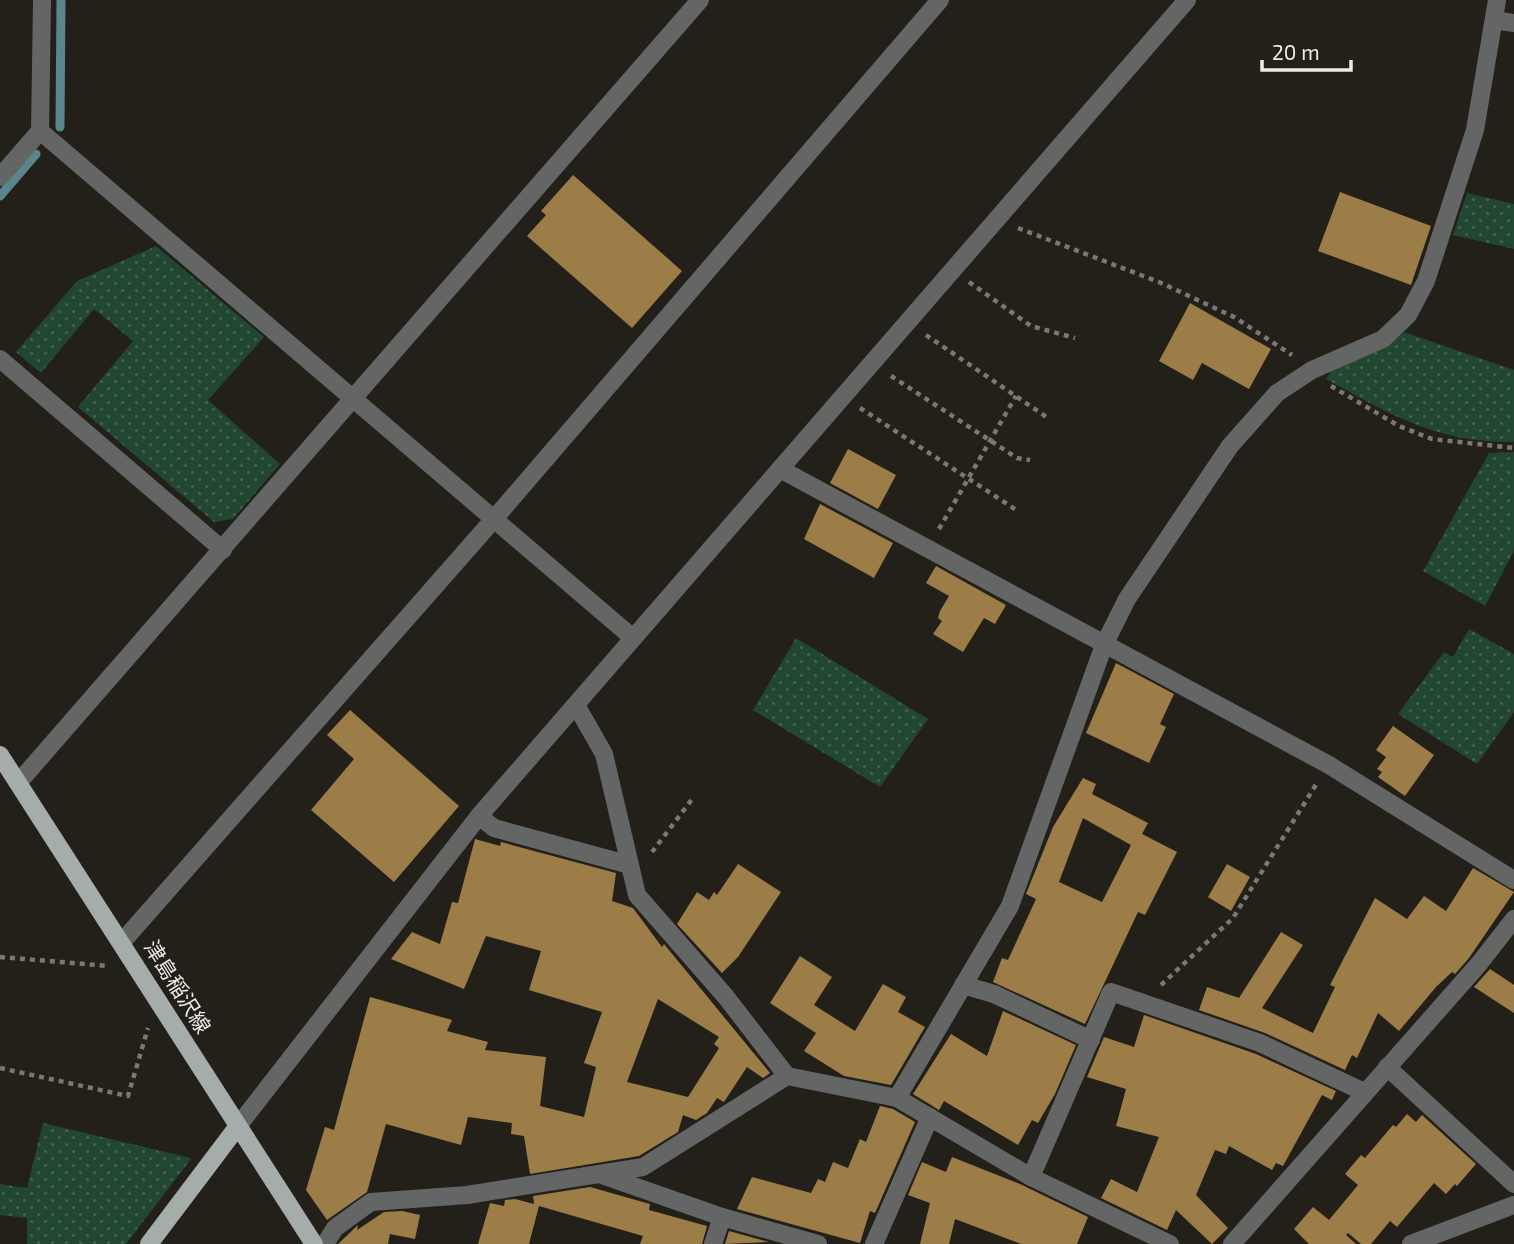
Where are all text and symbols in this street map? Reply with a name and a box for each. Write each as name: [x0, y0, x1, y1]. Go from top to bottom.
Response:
scale bar: [1262, 28, 1351, 72]
text: 20 m: [1272, 39, 1320, 64]
street label: 津島稲沢線: [140, 935, 217, 1037]

